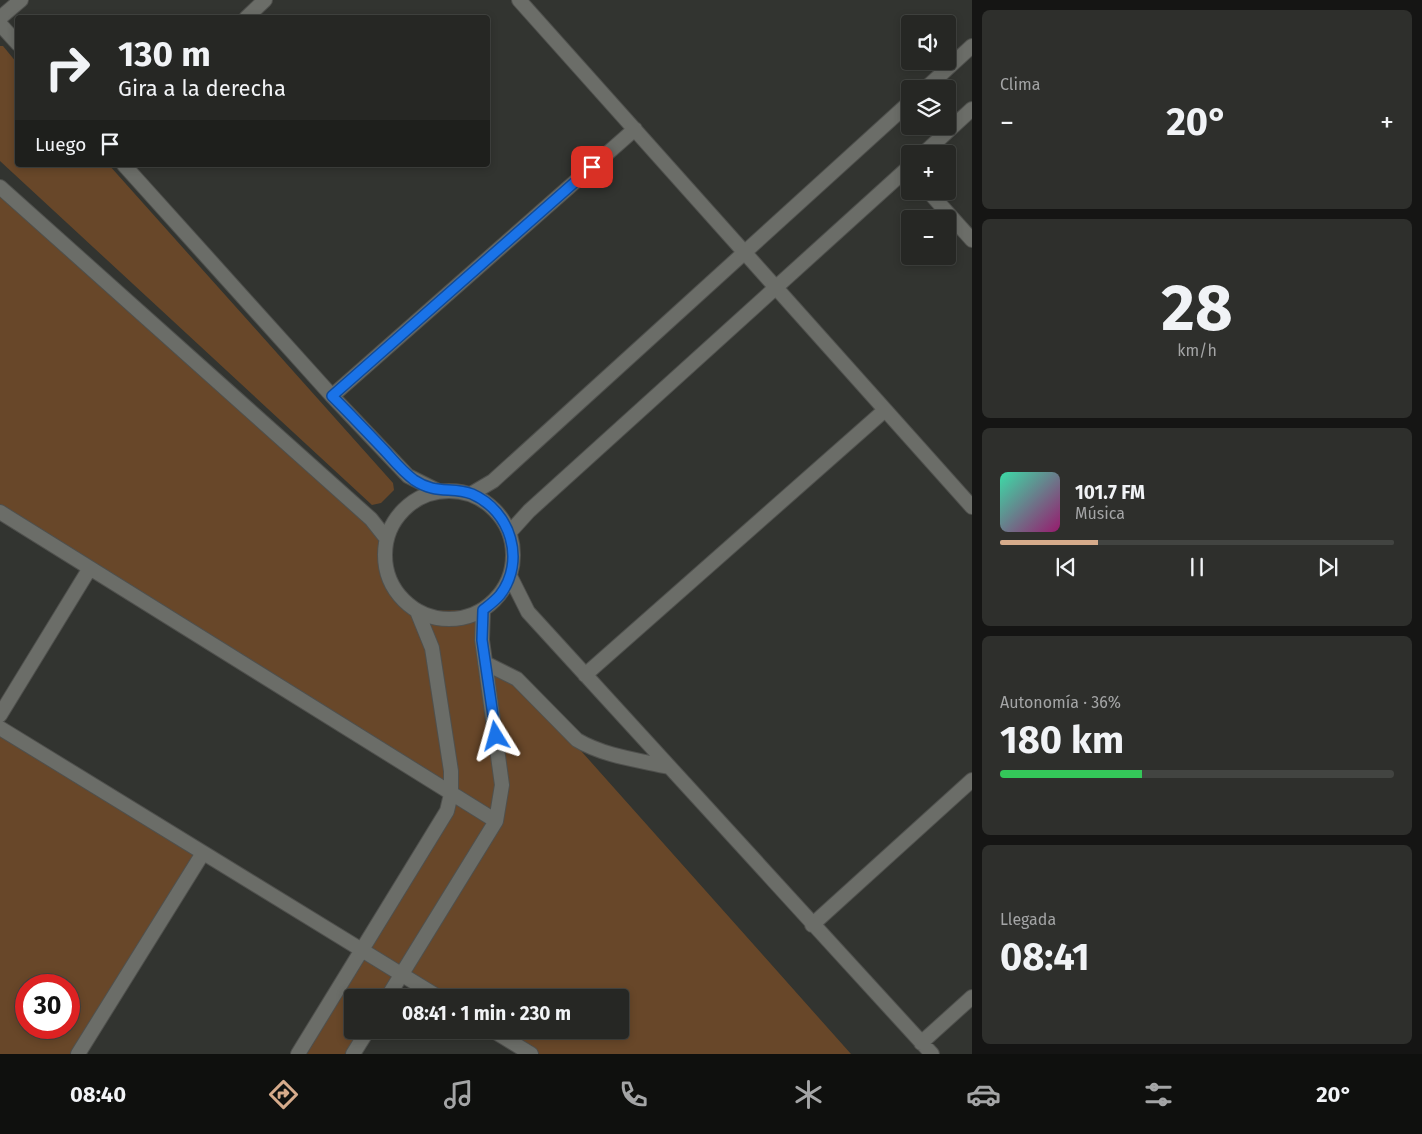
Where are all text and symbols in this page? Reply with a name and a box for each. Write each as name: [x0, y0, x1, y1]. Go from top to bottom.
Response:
map controls: [901, 15, 956, 265]
button: sound: [901, 15, 956, 70]
text: 130 m: [118, 33, 211, 75]
icon: right: [35, 35, 100, 100]
text: Gira a la derecha: [118, 75, 286, 102]
text: Clima: [1000, 75, 1040, 94]
button: layers: [901, 80, 956, 135]
text: 20°: [1166, 99, 1228, 145]
text: −: [1000, 106, 1014, 139]
text: +: [1380, 106, 1394, 139]
icon: arrive: [96, 130, 124, 158]
text: Luego: [35, 133, 86, 156]
button: +: [901, 145, 956, 200]
pin: [571, 146, 613, 188]
icon: arrive: [578, 153, 606, 181]
button: −: [901, 210, 956, 265]
text: 28: [1161, 269, 1233, 347]
text: km/h: [1177, 341, 1217, 360]
text: 101.7 FM: [1075, 481, 1145, 504]
text: Música: [1075, 504, 1125, 523]
icon: previous: [1052, 553, 1080, 581]
icon: pause: [1183, 553, 1211, 581]
icon: next: [1314, 553, 1342, 581]
text: Autonomía · 36%: [1000, 693, 1121, 712]
position arrow: [469, 709, 521, 761]
text: 180 km: [1000, 717, 1124, 763]
text: Llegada: [1000, 910, 1056, 929]
text: 08:41: [1000, 934, 1090, 980]
speed limit sign: 30: [15, 974, 80, 1039]
text: 08:41 · 1 min · 230 m: [402, 1002, 571, 1025]
icon: directions: [266, 1077, 301, 1112]
icon: music: [441, 1077, 476, 1112]
icon: phone: [616, 1077, 651, 1112]
icon: climate: [791, 1077, 826, 1112]
icon: car: [966, 1077, 1001, 1112]
icon: filters: [1141, 1077, 1176, 1112]
text: 08:40: [70, 1081, 126, 1108]
text: 20°: [1316, 1081, 1352, 1108]

